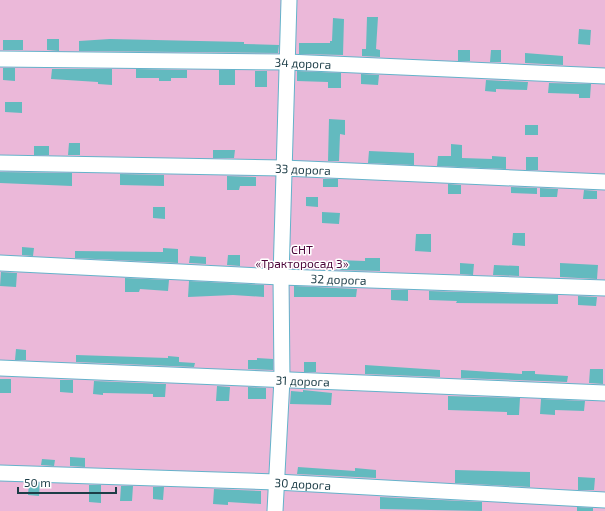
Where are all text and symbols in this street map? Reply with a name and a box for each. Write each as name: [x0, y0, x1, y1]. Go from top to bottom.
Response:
street label: 34 дорога: [275, 55, 332, 71]
street label: 33 дорога: [275, 161, 331, 177]
park label: СНТ «Тракторосад 3»: [255, 242, 349, 270]
street label: 32 дорога: [310, 271, 367, 287]
street label: 31 дорога: [275, 372, 330, 389]
scale bar: [18, 469, 116, 495]
text: 50 m: [24, 475, 51, 489]
street label: 30 дорога: [274, 475, 331, 492]

